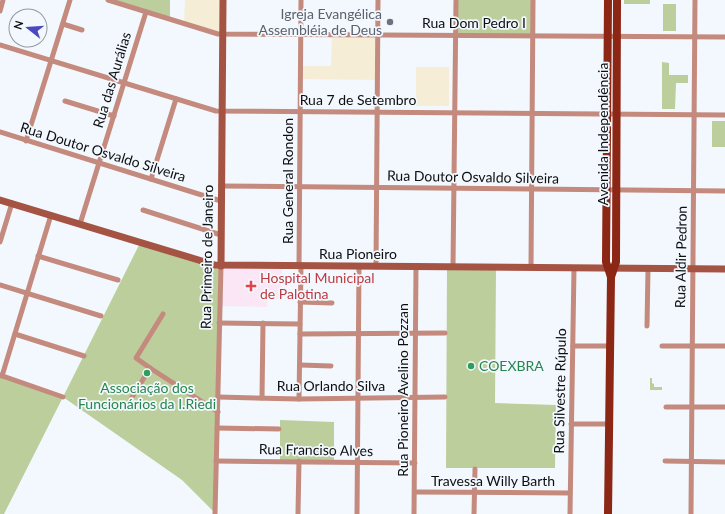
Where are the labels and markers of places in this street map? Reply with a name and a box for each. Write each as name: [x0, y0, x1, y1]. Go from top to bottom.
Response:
place label: Igreja Evangélica Assembléia de Deus: [258, 5, 382, 38]
marker: Igreja Evangélica Assembléia de Deus: [385, 17, 395, 27]
place label: Hospital Municipal de Palotina: [260, 269, 375, 302]
marker: Hospital Municipal de Palotina: [245, 280, 257, 292]
place label: COEXBRA: [479, 357, 544, 374]
marker: COEXBRA: [466, 361, 476, 371]
marker: Associação dos Funcionários da I.Riedi: [142, 368, 152, 378]
place label: Associação dos Funcionários da I.Riedi: [78, 379, 216, 412]

